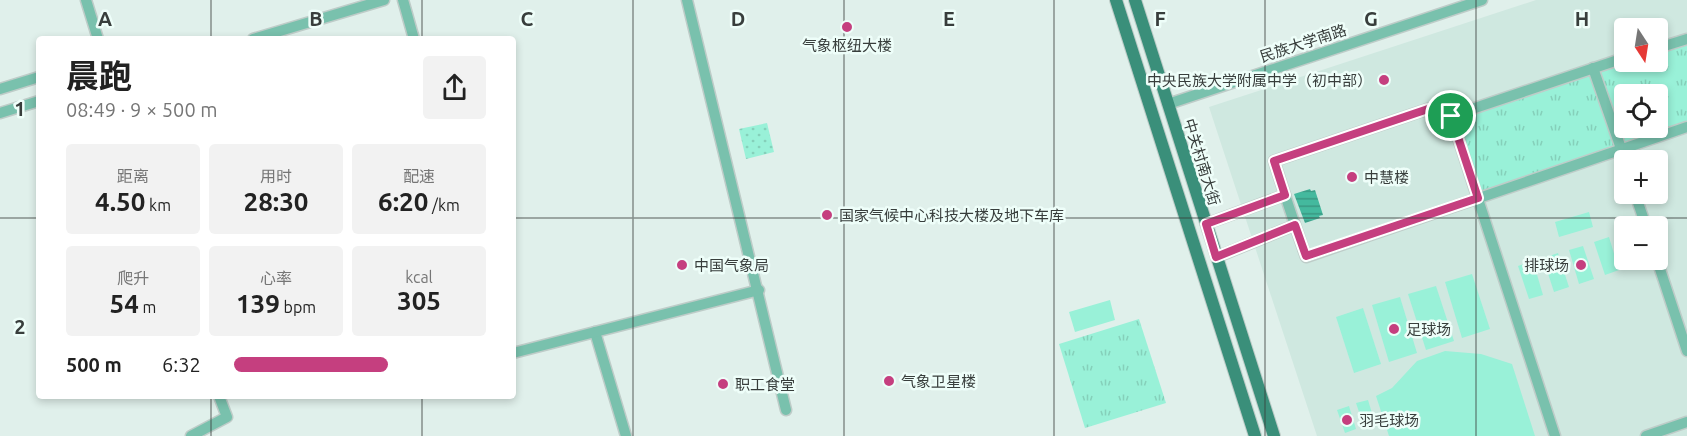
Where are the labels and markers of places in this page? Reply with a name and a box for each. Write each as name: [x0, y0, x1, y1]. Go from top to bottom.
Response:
marker: 气象枢纽大楼: [840, 20, 854, 34]
place label: 气象枢纽大楼: [802, 37, 892, 54]
place label: 中央民族大学附属中学（初中部）: [1147, 72, 1372, 89]
marker: 中央民族大学附属中学（初中部）: [1377, 73, 1391, 87]
pin: [1425, 90, 1476, 141]
place label: 中慧楼: [1364, 169, 1409, 186]
marker: 中慧楼: [1345, 170, 1359, 184]
place label: 国家气候中心科技大楼及地下车库: [839, 207, 1064, 224]
marker: 国家气候中心科技大楼及地下车库: [820, 208, 834, 222]
place label: 中国气象局: [694, 257, 769, 274]
place label: 排球场: [1524, 257, 1569, 274]
marker: 中国气象局: [675, 258, 689, 272]
marker: 排球场: [1574, 258, 1588, 272]
place label: 足球场: [1406, 321, 1451, 338]
marker: 足球场: [1387, 322, 1401, 336]
place label: 气象卫星楼: [901, 373, 976, 390]
marker: 气象卫星楼: [882, 374, 896, 388]
place label: 职工食堂: [735, 376, 795, 393]
marker: 职工食堂: [716, 377, 730, 391]
place label: 羽毛球场: [1359, 412, 1419, 429]
marker: 羽毛球场: [1340, 413, 1354, 427]

